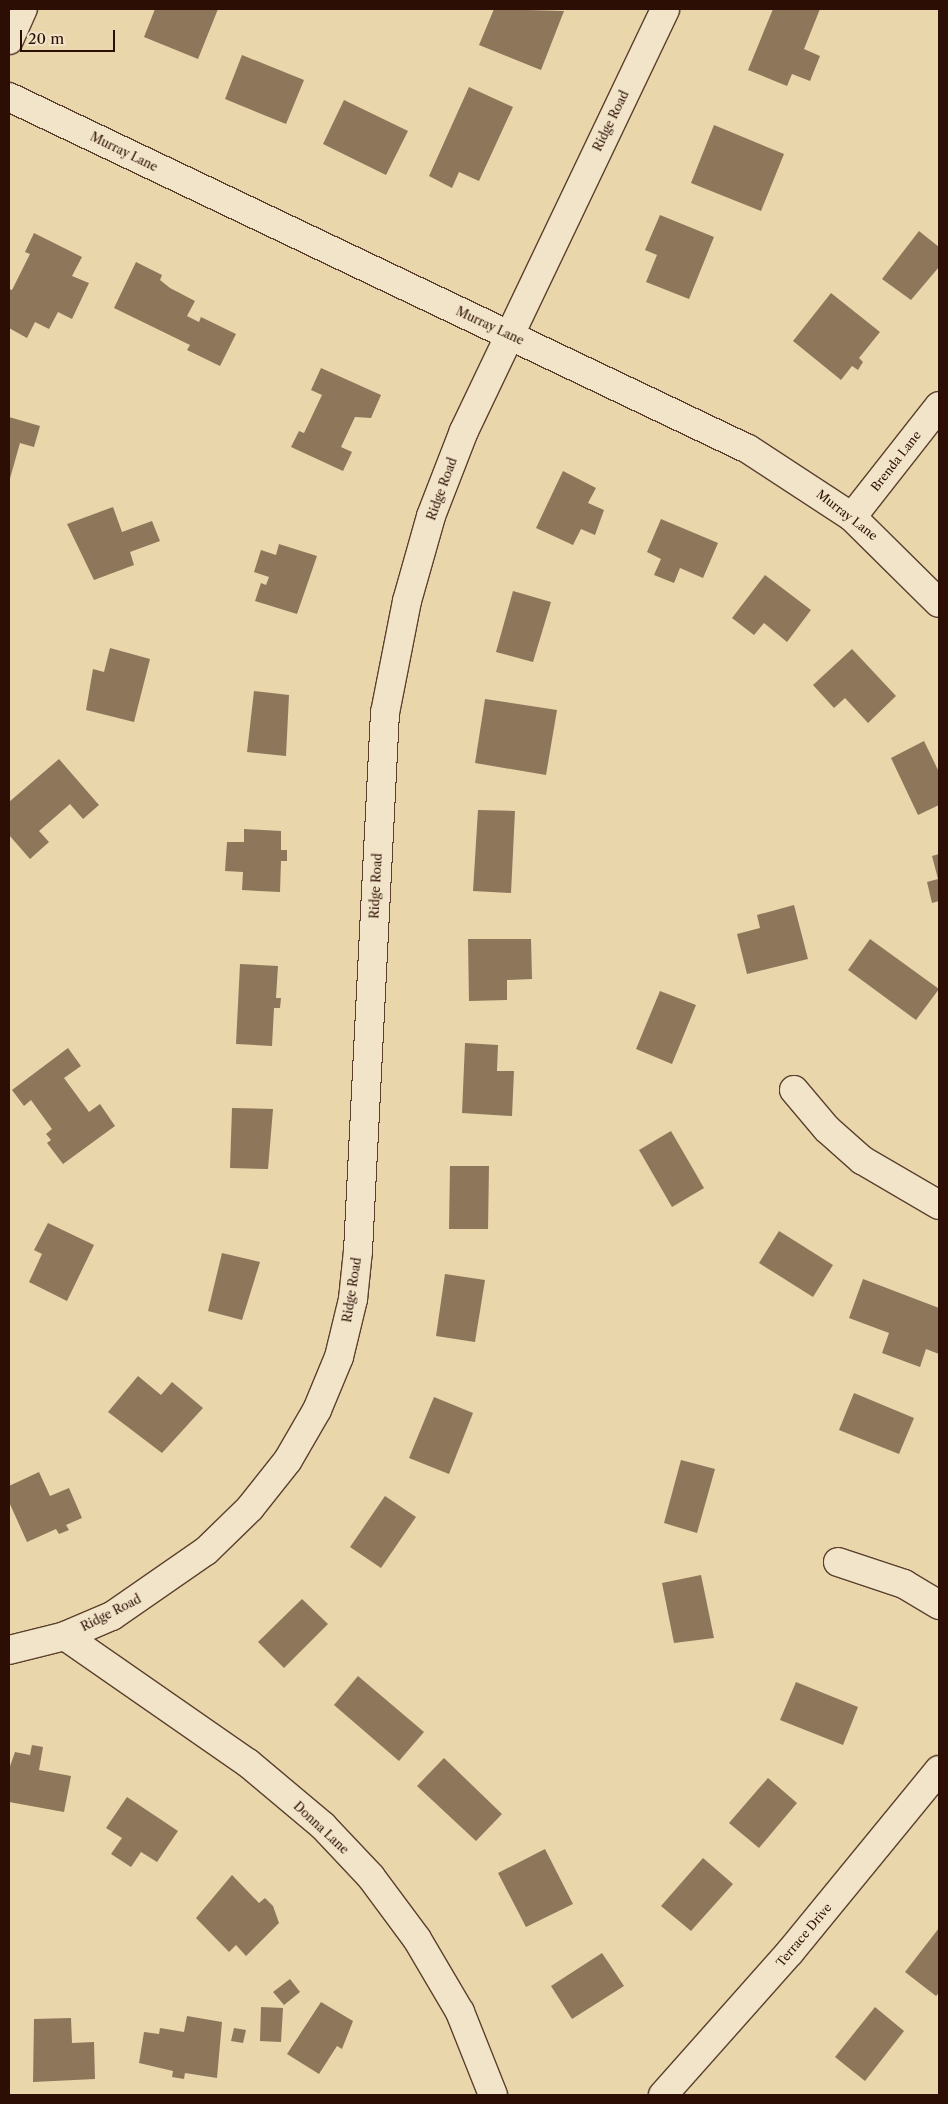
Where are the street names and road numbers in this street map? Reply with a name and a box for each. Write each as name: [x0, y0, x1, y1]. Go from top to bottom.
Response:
street label: Ridge Road: [590, 88, 632, 154]
street label: Murray Lane: [88, 129, 160, 175]
street label: Murray Lane: [454, 304, 526, 348]
street label: Brenda Lane: [868, 428, 924, 494]
street label: Ridge Road: [424, 456, 460, 522]
street label: Murray Lane: [814, 487, 880, 543]
street label: Ridge Road: [367, 853, 385, 919]
street label: Ridge Road: [340, 1256, 364, 1324]
street label: Ridge Road: [79, 1592, 143, 1634]
street label: Donna Lane: [290, 1799, 352, 1857]
street label: Terrace Drive: [773, 1900, 835, 1970]

